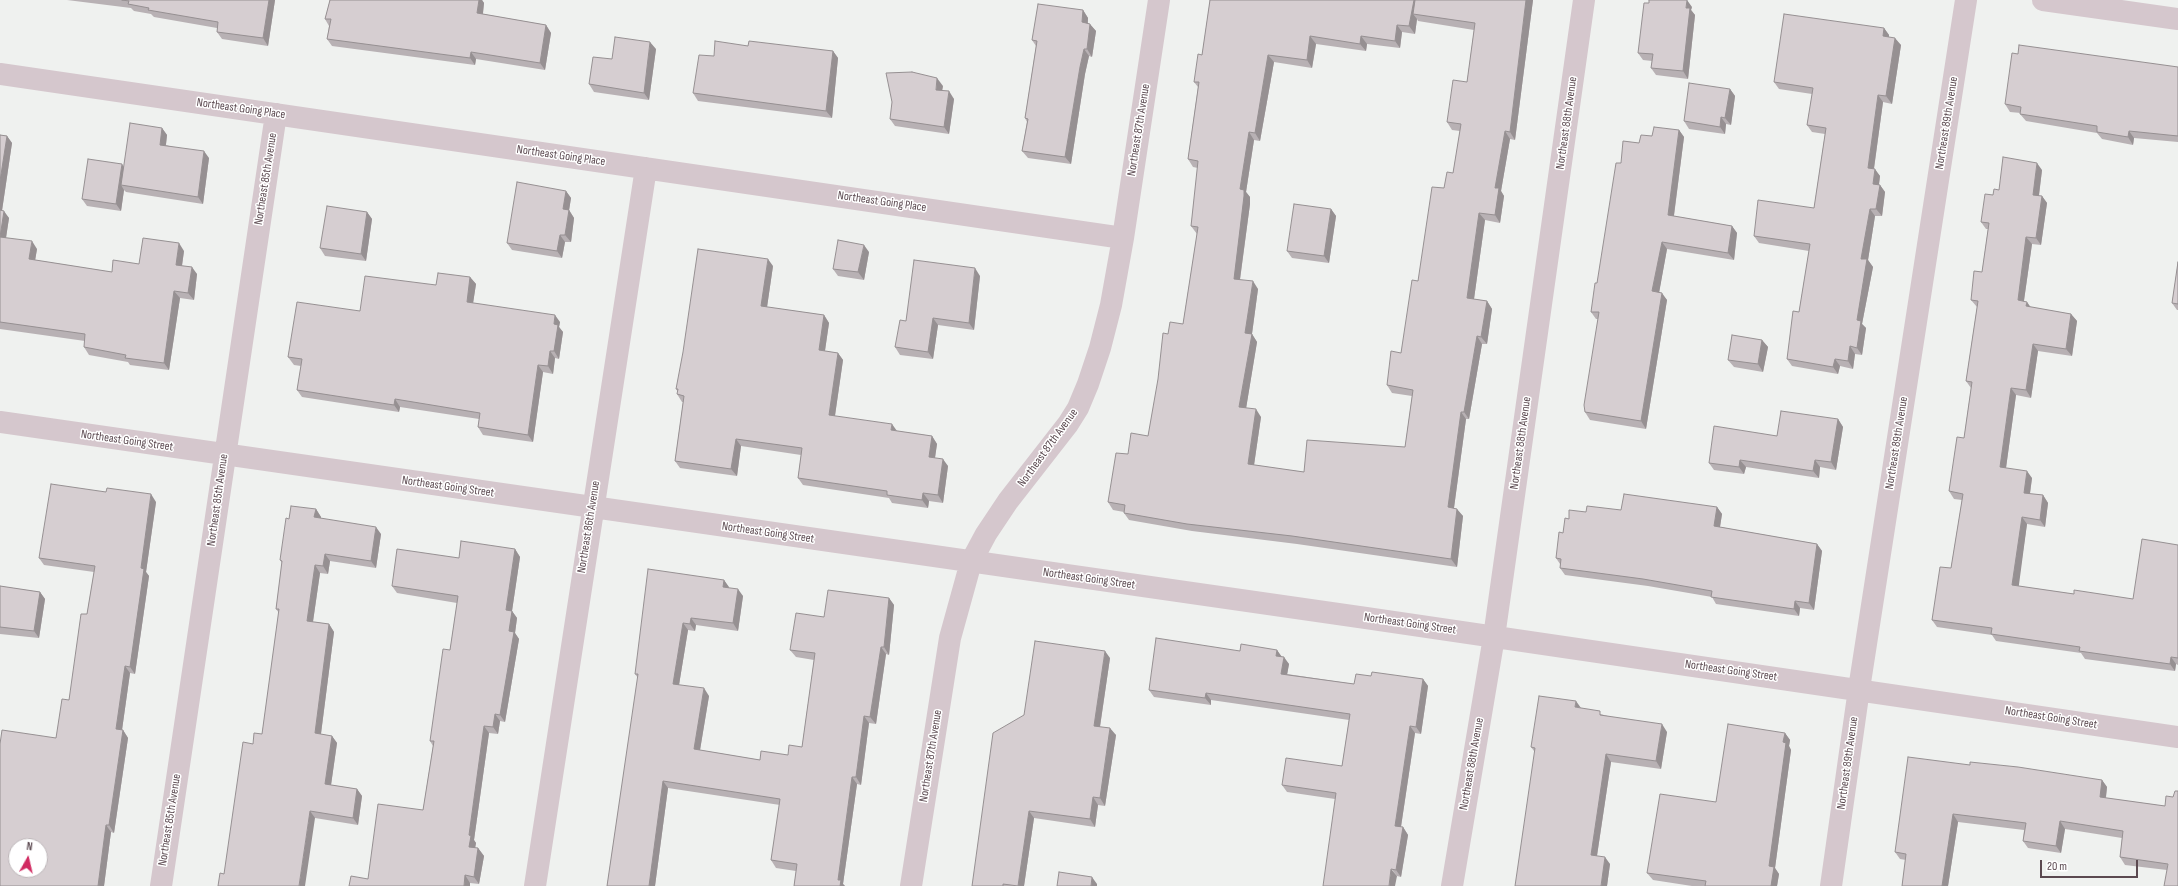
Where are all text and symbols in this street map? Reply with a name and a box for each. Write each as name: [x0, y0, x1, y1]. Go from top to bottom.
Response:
street label: Northeast 88th Avenue: [1553, 76, 1581, 170]
street label: Northeast 89th Avenue: [1933, 76, 1961, 170]
street label: Northeast 87th Avenue: [1125, 83, 1153, 177]
street label: Northeast Going Place: [196, 96, 286, 122]
street label: Northeast 85th Avenue: [252, 132, 280, 226]
street label: Northeast Going Place: [516, 143, 606, 169]
street label: Northeast Going Place: [837, 189, 927, 215]
street label: Northeast 88th Avenue: [1507, 396, 1535, 490]
street label: Northeast 89th Avenue: [1883, 396, 1911, 490]
street label: Northeast 87th Avenue: [1015, 406, 1081, 490]
street label: Northeast Going Street: [80, 427, 174, 455]
street label: Northeast 85th Avenue: [204, 453, 232, 547]
street label: Northeast Going Street: [401, 473, 495, 501]
street label: Northeast 86th Avenue: [575, 480, 603, 574]
street label: Northeast Going Street: [721, 519, 815, 547]
street label: Northeast Going Street: [1042, 565, 1136, 593]
street label: Northeast Going Street: [1363, 610, 1457, 638]
street label: Northeast Going Street: [1684, 657, 1778, 685]
street label: Northeast Going Street: [2004, 704, 2098, 732]
street label: Northeast 87th Avenue: [917, 709, 945, 803]
street label: Northeast 89th Avenue: [1834, 716, 1862, 810]
street label: Northeast 88th Avenue: [1457, 717, 1487, 811]
street label: Northeast 85th Avenue: [156, 773, 184, 867]
north arrow: [8, 838, 48, 878]
text: N: [26, 840, 33, 853]
scale bar: [2042, 852, 2140, 878]
text: 20 m: [2047, 859, 2067, 874]

